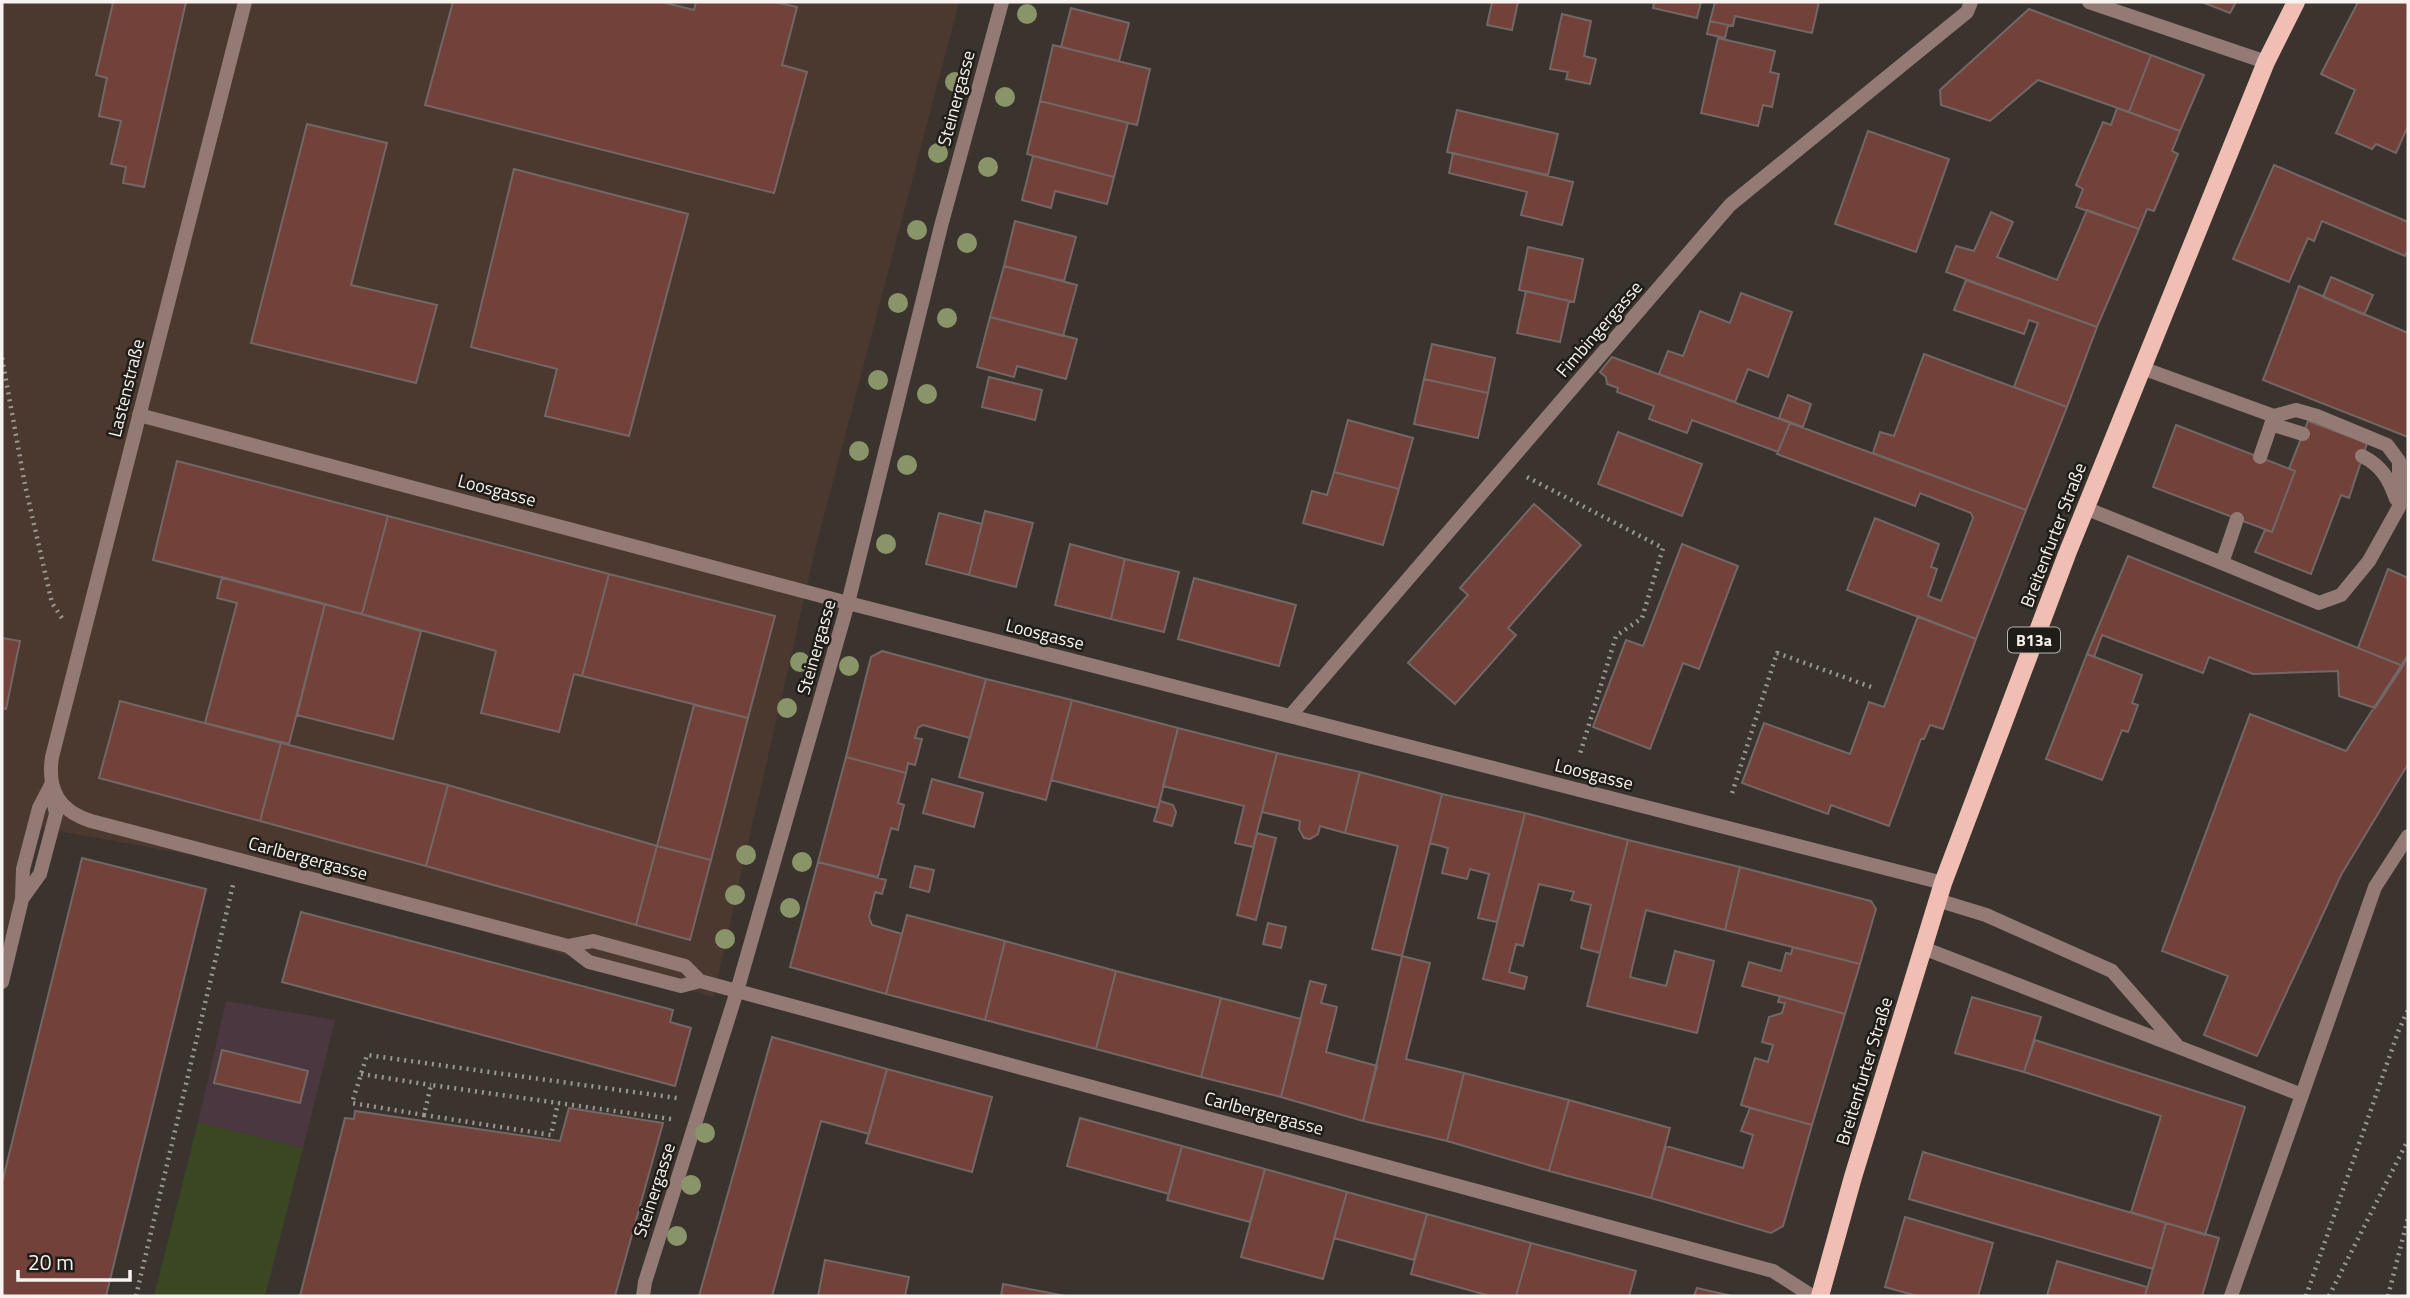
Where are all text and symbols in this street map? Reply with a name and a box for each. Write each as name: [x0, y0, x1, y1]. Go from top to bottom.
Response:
street label: Steinergasse: [930, 47, 982, 149]
street label: Fimbingergasse: [1549, 275, 1649, 383]
street label: Lastenstraße: [101, 336, 151, 440]
street label: Breitenfurter Straße: [2013, 459, 2093, 611]
street label: Loosgasse: [455, 467, 539, 513]
street label: Steinergasse: [790, 596, 842, 698]
street label: Loosgasse: [1003, 611, 1087, 657]
road number: B13a: [2008, 628, 2060, 652]
street label: Loosgasse: [1552, 751, 1636, 797]
street label: Carlbergergasse: [245, 829, 371, 887]
street label: Breitenfurter Straße: [1829, 994, 1899, 1148]
street label: Carlbergergasse: [1201, 1084, 1327, 1142]
street label: Steinergasse: [626, 1139, 682, 1241]
scale bar: [18, 1238, 130, 1282]
text: 20 m: [28, 1246, 74, 1278]

